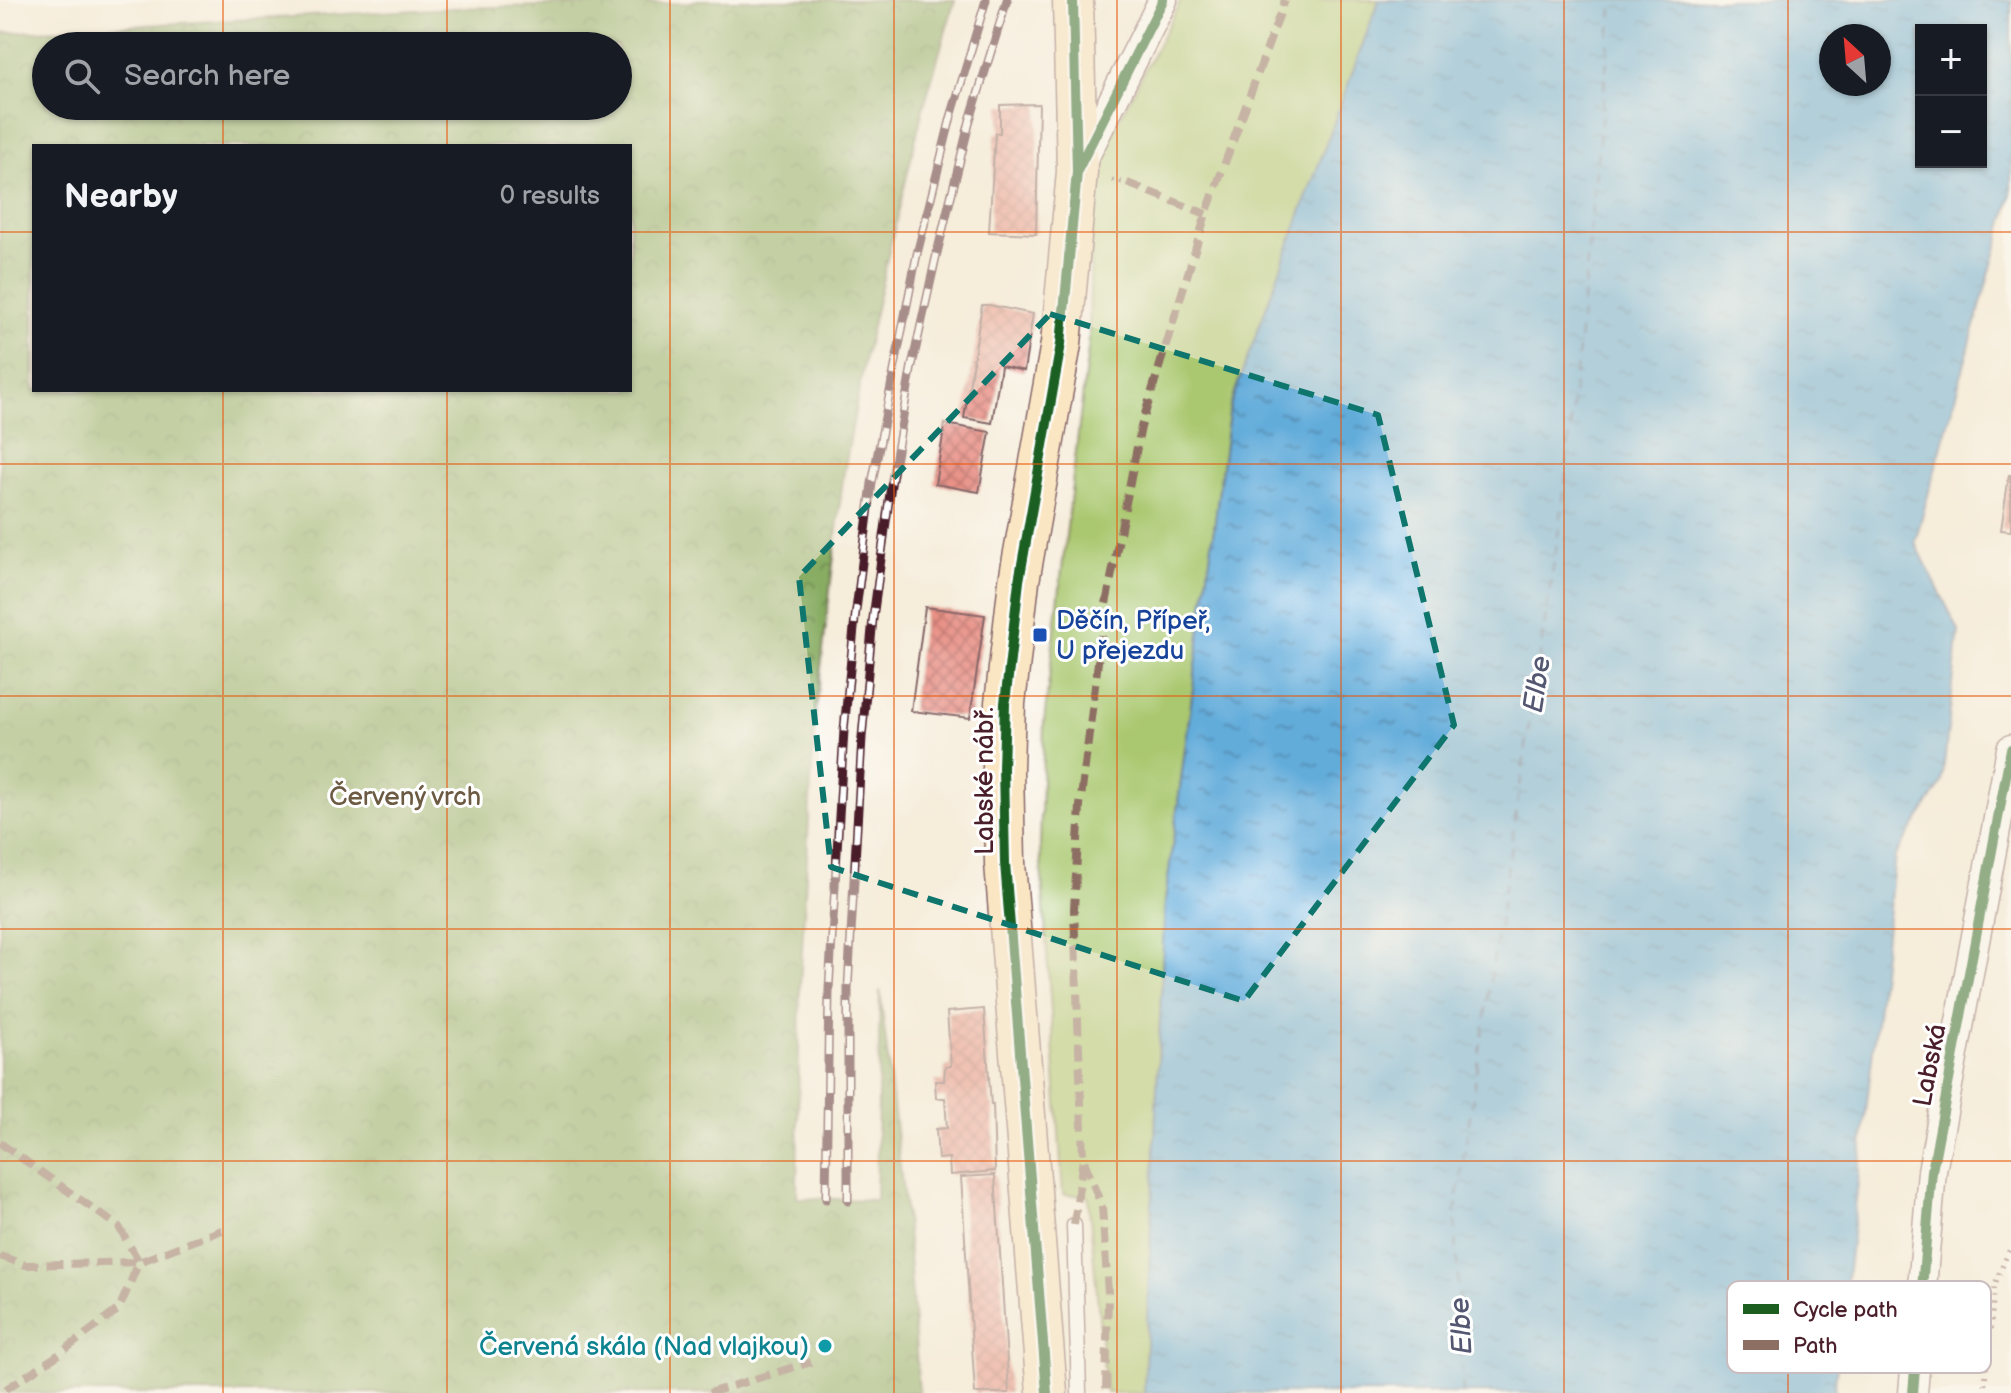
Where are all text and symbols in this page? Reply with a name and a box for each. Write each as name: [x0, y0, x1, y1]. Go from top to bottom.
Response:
north arrow: [1819, 24, 1891, 96]
map controls: [1915, 24, 1987, 168]
button: +: [1915, 24, 1987, 96]
search box: [32, 32, 632, 120]
icon: search: [60, 54, 104, 98]
text: Search here: [124, 58, 290, 94]
button: −: [1915, 96, 1987, 168]
text: Nearby: [64, 176, 178, 217]
text: 0 results: [500, 181, 600, 212]
place label: Děčín, Přípeř, U přejezdu: [1056, 606, 1210, 667]
marker: Děčín, Přípeř, U přejezdu: [1031, 626, 1049, 644]
water label: Elbe: [1517, 654, 1558, 715]
street label: Labské nábř.: [970, 707, 1001, 855]
park label: Červený vrch: [329, 780, 481, 813]
street label: Labská: [1907, 1021, 1954, 1109]
legend: [1727, 1281, 1991, 1373]
water label: Elbe: [1444, 1297, 1479, 1355]
text: Cycle path: [1793, 1297, 1898, 1324]
place label: Červená skála (Nad vlajkou): [479, 1330, 809, 1363]
text: Path: [1793, 1333, 1837, 1360]
marker: Červená skála (Nad vlajkou): [816, 1337, 834, 1355]

